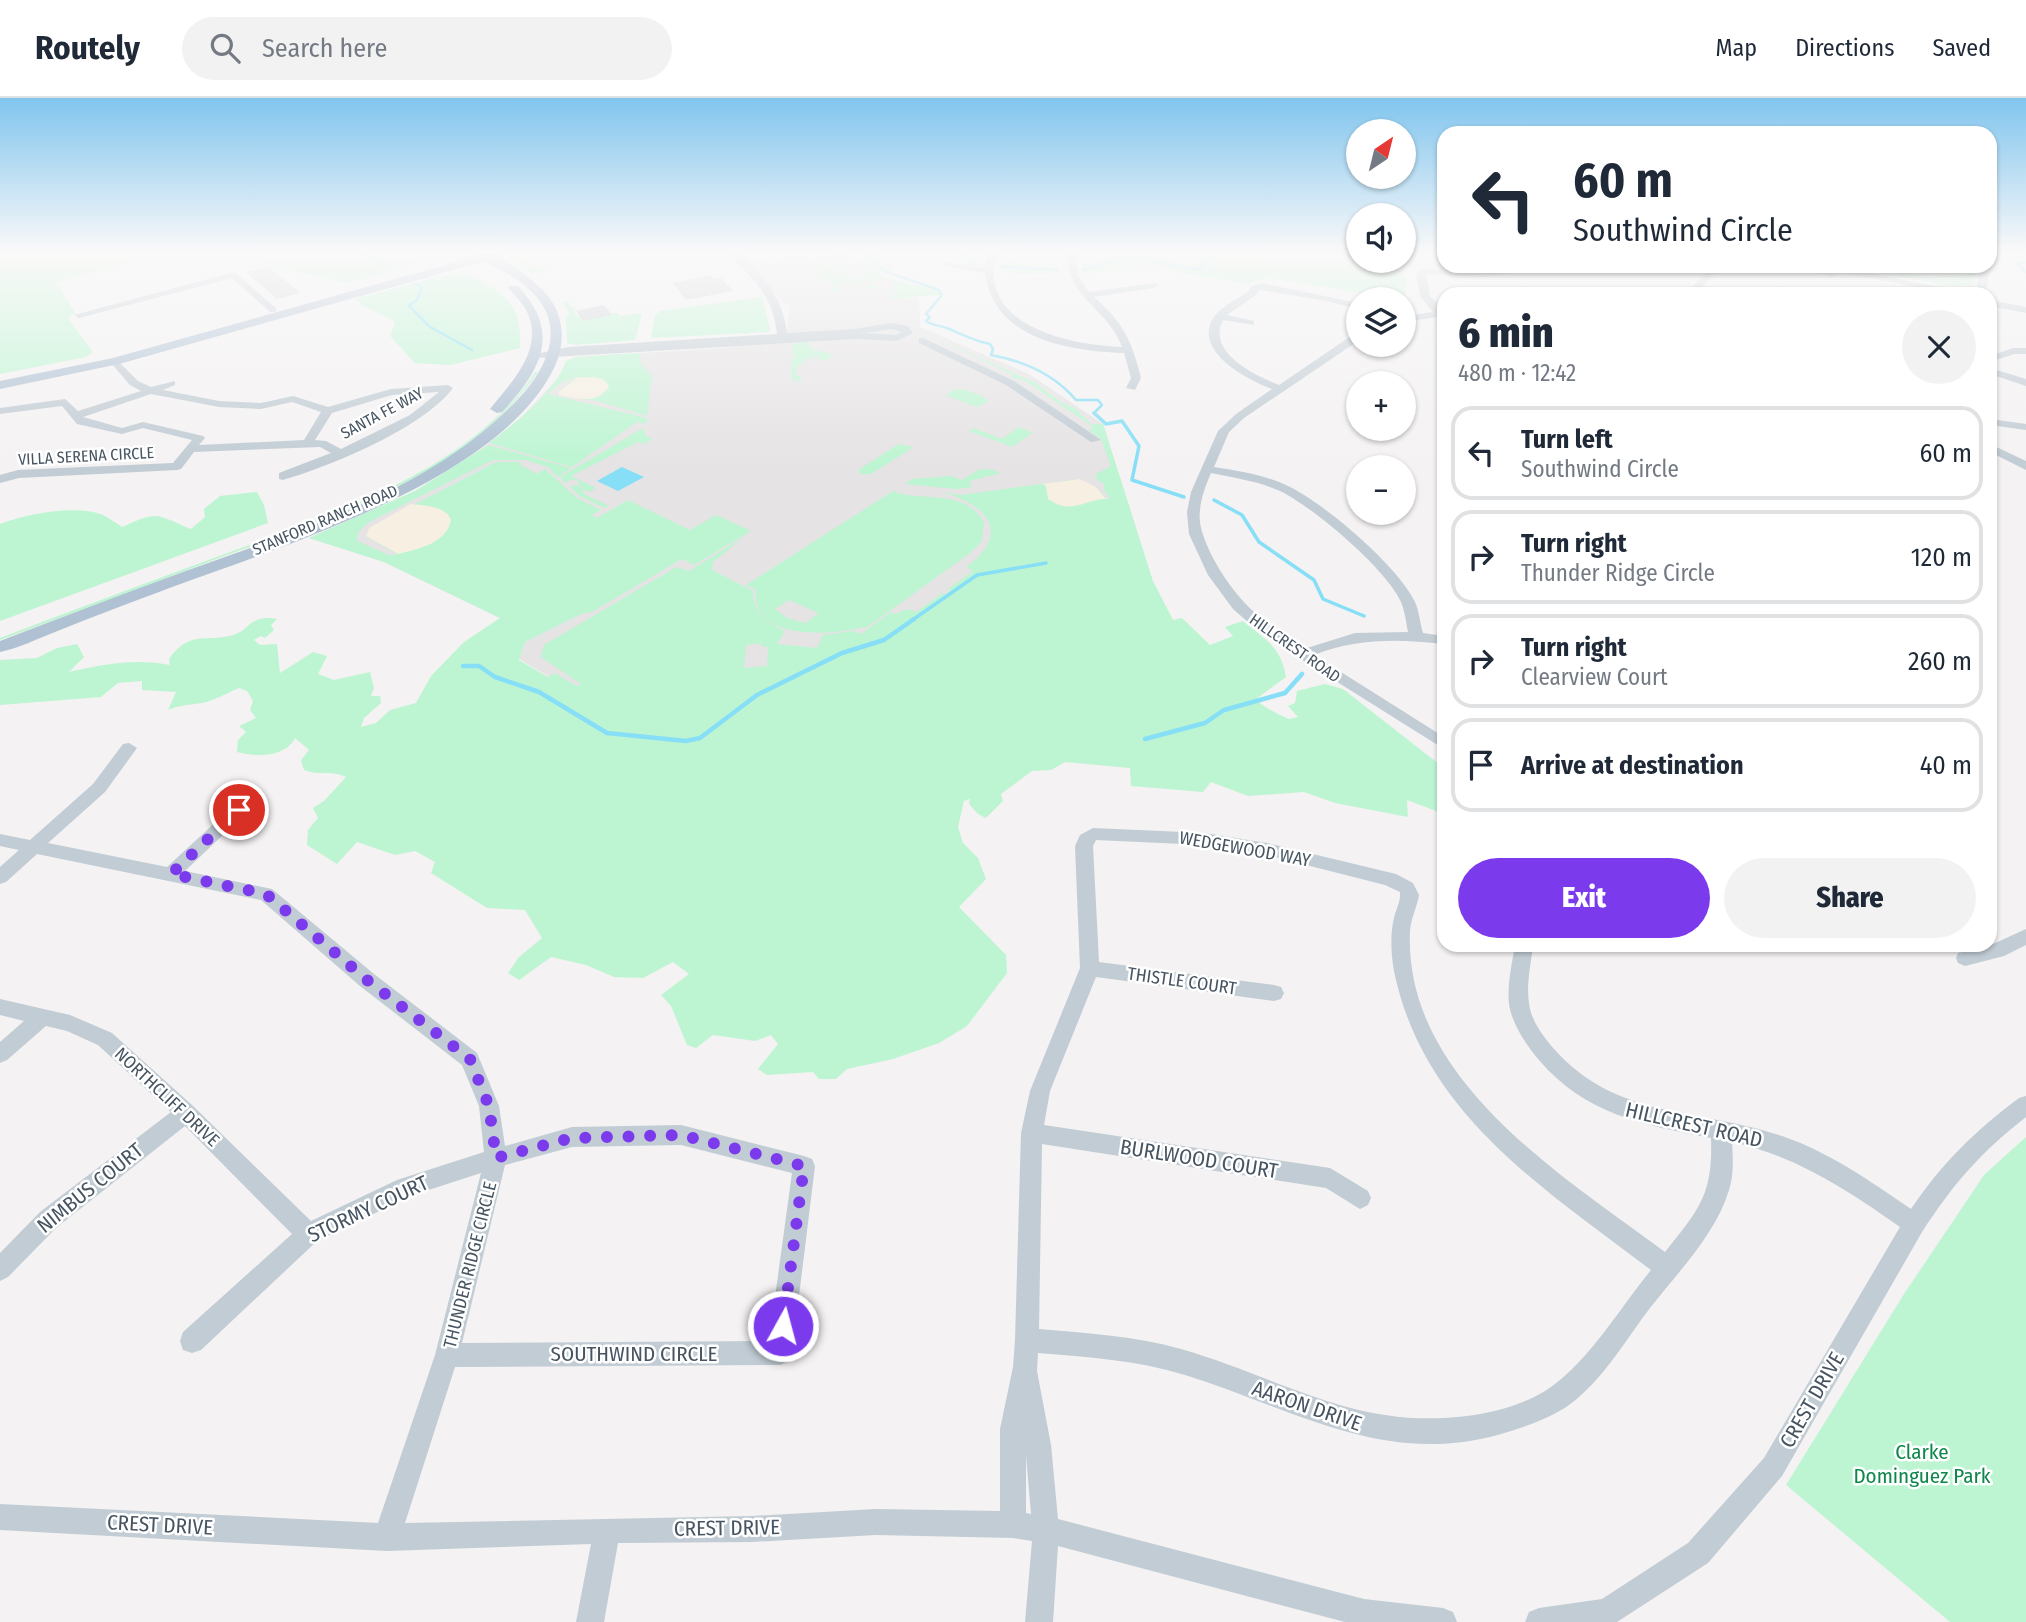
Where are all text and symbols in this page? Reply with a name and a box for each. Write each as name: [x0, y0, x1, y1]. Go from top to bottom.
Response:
search box: [182, 17, 672, 80]
text: Routely: [35, 28, 140, 68]
icon: search: [206, 29, 244, 67]
text: Search here: [262, 33, 387, 64]
text: Map: [1716, 34, 1757, 62]
text: Directions: [1795, 34, 1894, 62]
text: Saved: [1932, 34, 1991, 62]
north arrow: [1346, 119, 1416, 189]
map controls: [1346, 119, 1416, 525]
text: 60 m: [1573, 151, 1673, 210]
icon: left: [1458, 154, 1549, 245]
button: sound: [1346, 203, 1416, 273]
text: Southwind Circle: [1573, 211, 1793, 249]
button: layers: [1346, 287, 1416, 357]
text: 6 min: [1458, 308, 1554, 358]
button: close: [1902, 310, 1976, 384]
text: 480 m · 12:42: [1458, 359, 1576, 387]
button: +: [1346, 371, 1416, 441]
street label: SANTA FE WAY: [338, 383, 426, 443]
text: Turn left: [1521, 424, 1613, 455]
icon: left: [1462, 434, 1500, 472]
text: 60 m: [1919, 438, 1972, 469]
street label: VILLA SERENA CIRCLE: [18, 443, 154, 469]
button: −: [1346, 455, 1416, 525]
text: Southwind Circle: [1521, 455, 1679, 483]
street label: STANFORD RANCH ROAD: [250, 481, 400, 559]
text: Turn right: [1521, 528, 1627, 559]
icon: right: [1462, 538, 1500, 576]
text: 120 m: [1911, 542, 1972, 573]
text: Thunder Ridge Circle: [1521, 559, 1715, 587]
street label: HILLCREST ROAD: [1246, 610, 1344, 686]
text: Turn right: [1521, 632, 1627, 663]
icon: right: [1462, 642, 1500, 680]
text: 260 m: [1908, 646, 1972, 677]
text: Clearview Court: [1521, 663, 1668, 691]
icon: arrive: [1462, 746, 1500, 784]
text: Arrive at destination: [1521, 750, 1744, 781]
text: 40 m: [1920, 750, 1972, 781]
pin: [209, 780, 269, 840]
icon: arrive: [220, 791, 258, 829]
street label: WEDGEWOOD WAY: [1178, 827, 1312, 871]
button: Exit: [1458, 858, 1710, 938]
button: Share: [1724, 858, 1976, 938]
street label: THISTLE COURT: [1126, 962, 1239, 1000]
street label: NORTHCLIFF DRIVE: [110, 1043, 224, 1151]
street label: HILLCREST ROAD: [1623, 1097, 1765, 1153]
street label: BURLWOOD COURT: [1118, 1134, 1280, 1184]
street label: NIMBUS COURT: [32, 1137, 148, 1239]
street label: STORMY COURT: [304, 1170, 433, 1248]
street label: THUNDER RIDGE CIRCLE: [439, 1180, 501, 1350]
position arrow: [746, 1289, 820, 1363]
street label: SOUTHWIND CIRCLE: [551, 1341, 718, 1367]
street label: CREST DRIVE: [1774, 1347, 1850, 1452]
street label: AARON DRIVE: [1249, 1375, 1365, 1437]
park label: Clarke Dominguez Park: [1853, 1439, 1991, 1489]
street label: CREST DRIVE: [106, 1509, 214, 1541]
street label: CREST DRIVE: [674, 1514, 780, 1542]

